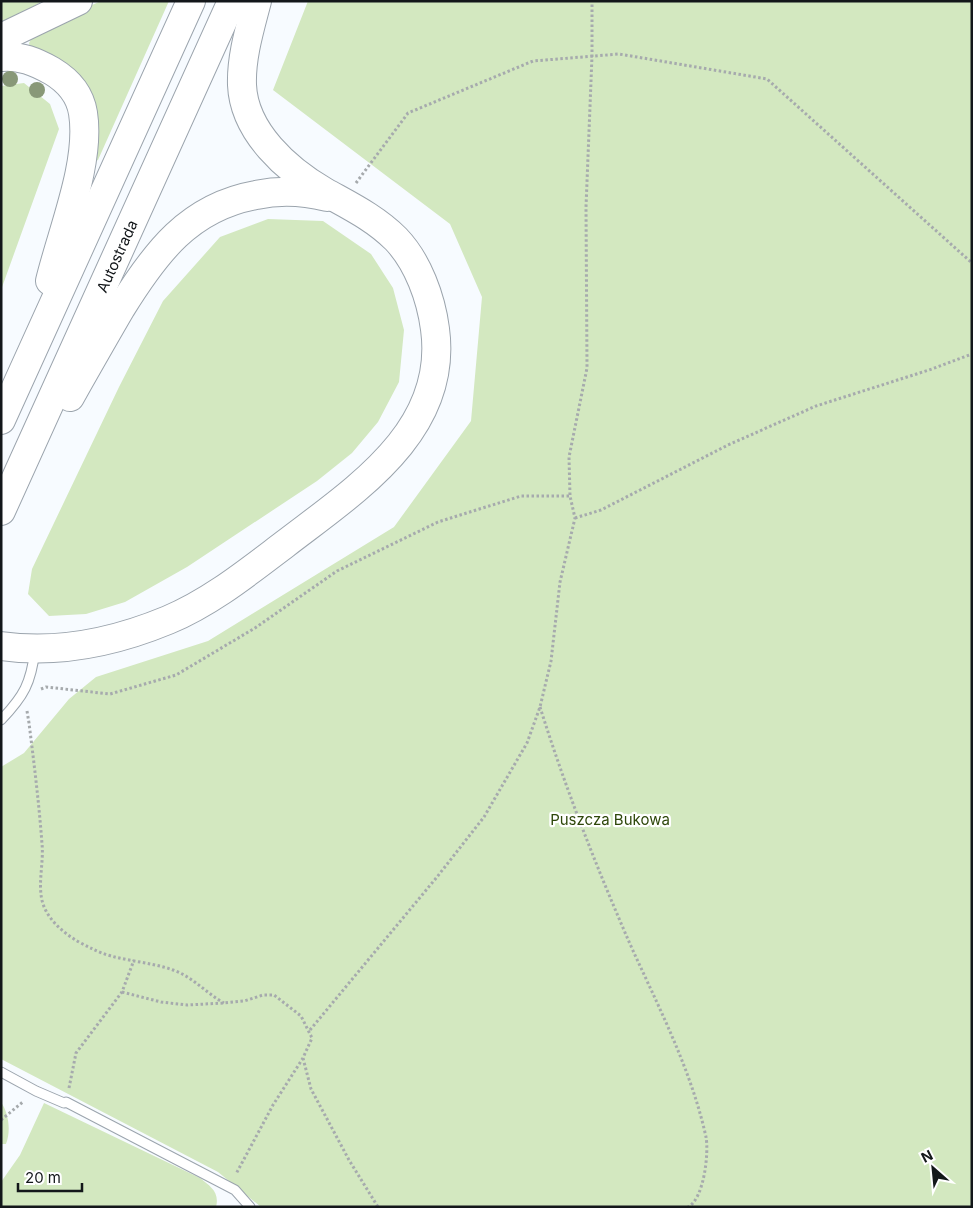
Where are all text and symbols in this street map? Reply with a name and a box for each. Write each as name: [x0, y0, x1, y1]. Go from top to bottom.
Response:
street label: Autostrada: [92, 217, 141, 295]
park label: Puszcza Bukowa: [550, 810, 670, 829]
north arrow: [908, 1143, 958, 1193]
text: N: [918, 1146, 935, 1166]
scale bar: [18, 1160, 81, 1192]
text: 20 m: [25, 1168, 61, 1187]

